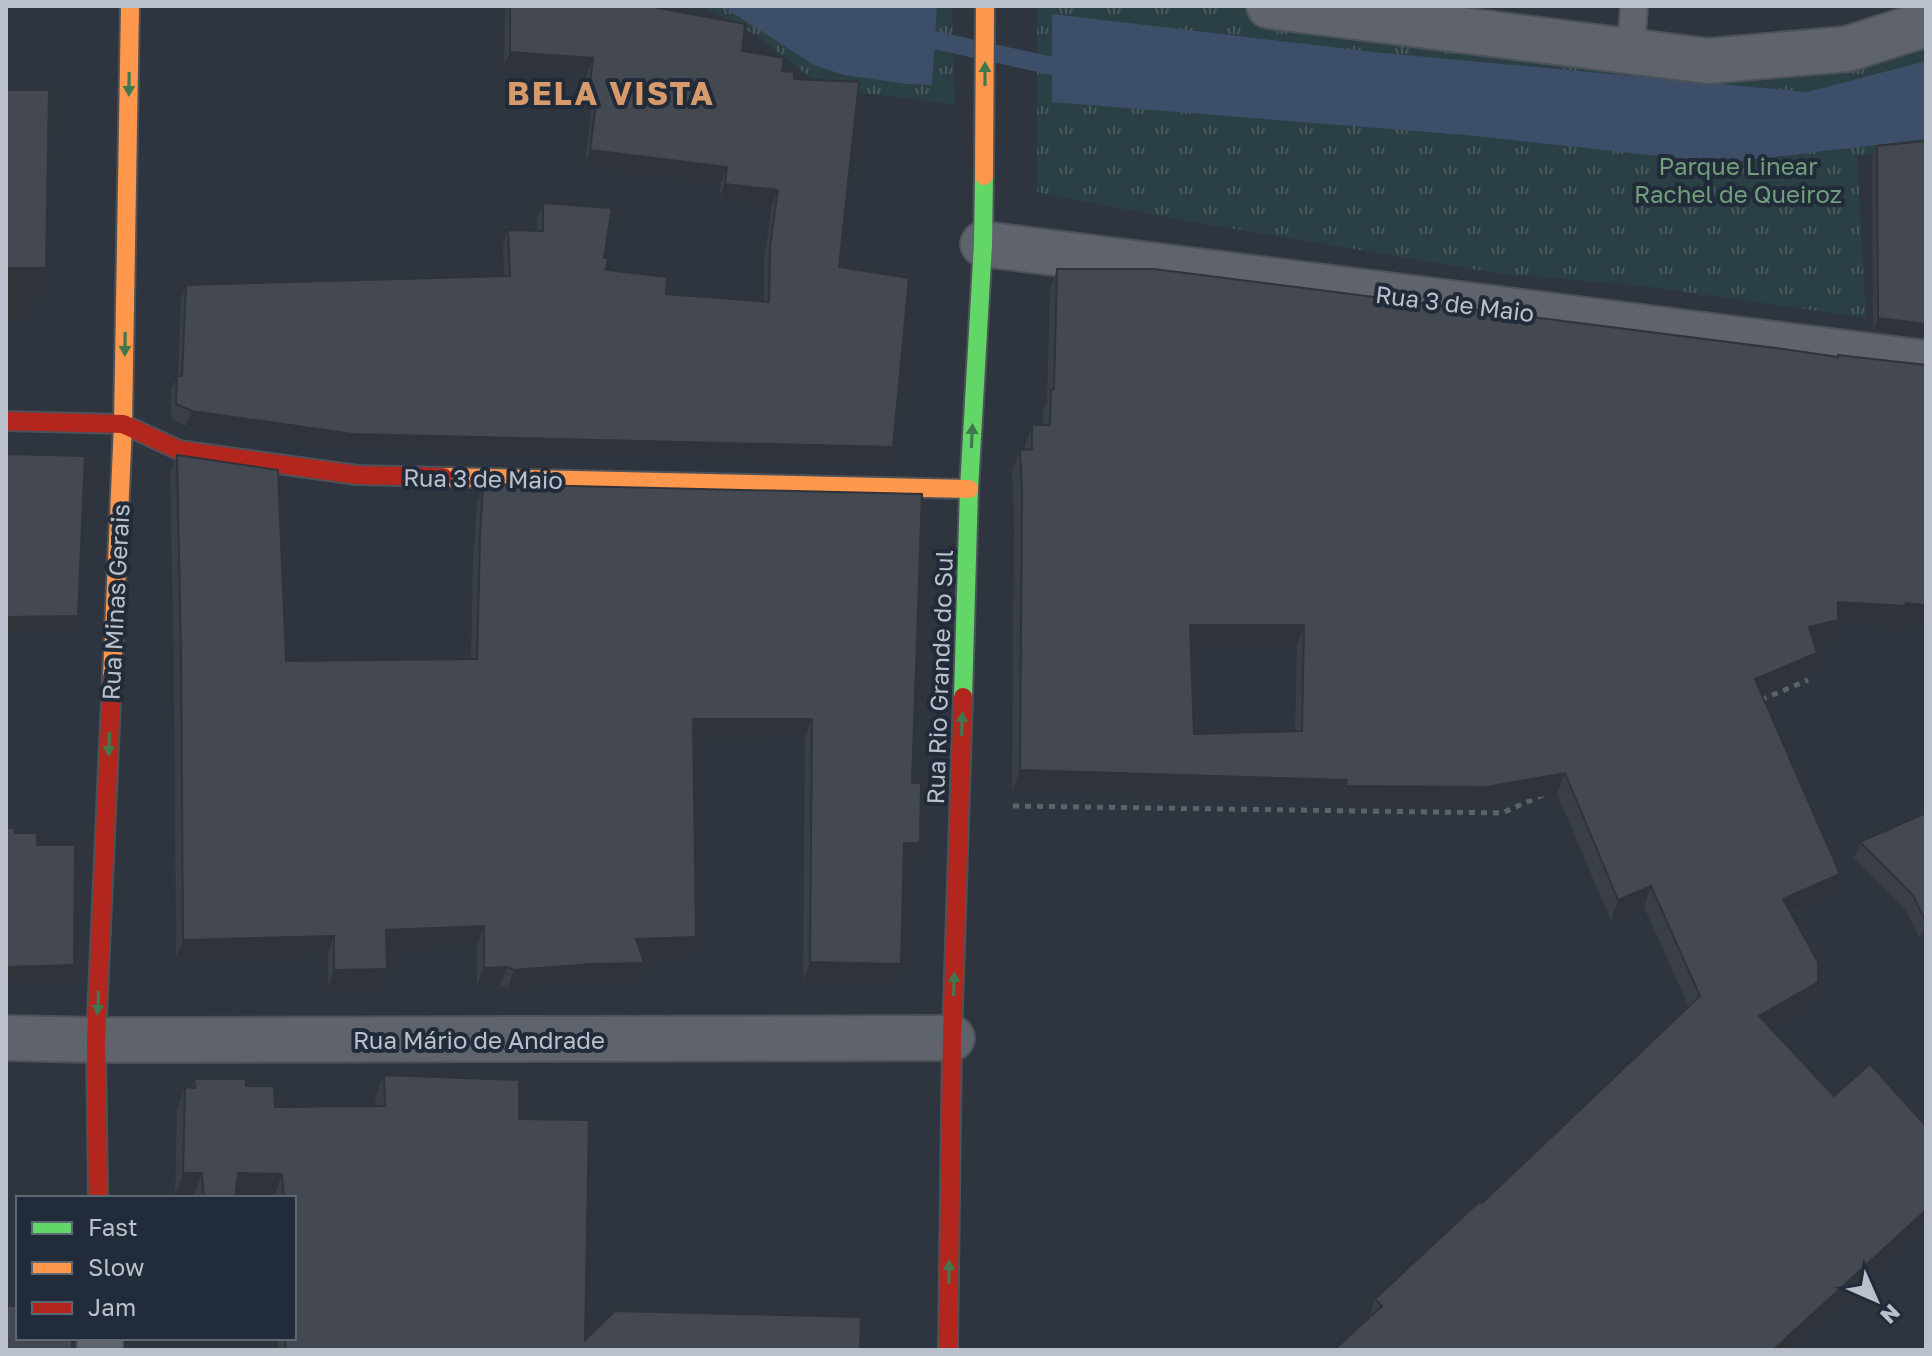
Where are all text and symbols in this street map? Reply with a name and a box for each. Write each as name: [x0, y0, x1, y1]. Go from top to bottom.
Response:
one-way arrow: [978, 61, 991, 86]
one-way arrow: [123, 72, 135, 97]
district label: BELA VISTA: [507, 74, 715, 112]
park label: Parque Linear Rachel de Queiroz: [1634, 151, 1842, 208]
street label: Rua 3 de Maio: [1374, 279, 1536, 327]
one-way arrow: [118, 332, 131, 357]
one-way arrow: [965, 423, 978, 448]
street label: Rua 3 de Maio: [403, 462, 563, 494]
street label: Rua Minas Gerais: [95, 503, 135, 701]
street label: Rua Rio Grande do Sul: [920, 549, 958, 805]
one-way arrow: [956, 711, 968, 736]
one-way arrow: [103, 732, 116, 757]
one-way arrow: [948, 971, 961, 996]
one-way arrow: [91, 991, 104, 1016]
street label: Rua Mário de Andrade: [353, 1025, 605, 1054]
legend: [16, 1196, 296, 1340]
text: Fast: [88, 1212, 138, 1241]
text: Slow: [88, 1252, 144, 1281]
one-way arrow: [943, 1259, 955, 1284]
north arrow: [1836, 1260, 1916, 1340]
text: Jam: [88, 1292, 136, 1321]
text: N: [1875, 1299, 1906, 1330]

